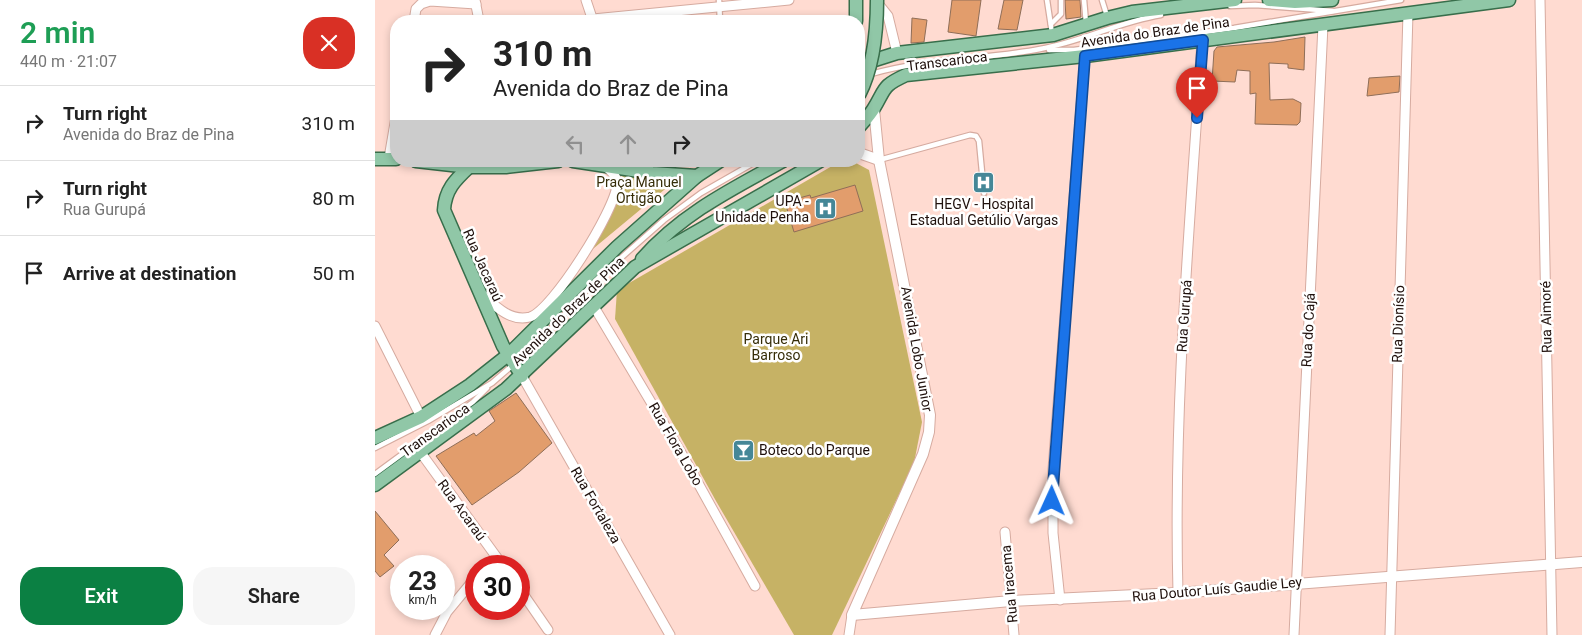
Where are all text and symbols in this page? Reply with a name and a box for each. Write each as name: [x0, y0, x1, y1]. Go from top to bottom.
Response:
street label: Avenida do Braz de Pina: [1080, 14, 1230, 50]
text: 2 min: [20, 15, 95, 50]
button: close: [303, 17, 355, 69]
text: 310 m: [493, 34, 592, 75]
icon: right: [410, 35, 475, 100]
street label: Transcarioca: [906, 48, 988, 74]
text: 440 m · 21:07: [20, 52, 117, 71]
pin: [1176, 67, 1218, 118]
icon: arrive: [1183, 74, 1211, 102]
text: Avenida do Braz de Pina: [493, 76, 729, 101]
text: Turn right: [63, 102, 147, 125]
icon: right: [20, 109, 48, 137]
text: 310 m: [302, 112, 355, 135]
text: Avenida do Braz de Pina: [63, 125, 234, 144]
icon: left: [561, 130, 589, 158]
icon: ahead: [614, 130, 642, 158]
icon: right: [667, 130, 695, 158]
hospital icon: HEGV - Hospital Estadual Getúlio Vargas: [972, 170, 996, 194]
park label: Praça Manuel Ortigão: [596, 174, 682, 206]
text: Turn right: [63, 177, 147, 200]
icon: right: [20, 184, 48, 212]
text: 80 m: [312, 187, 355, 210]
place label: UPA - Unidade Penha: [715, 193, 809, 225]
place label: HEGV - Hospital Estadual Getúlio Vargas: [910, 196, 1058, 228]
hospital icon: UPA - Unidade Penha: [813, 197, 837, 221]
text: Rua Gurupá: [63, 200, 146, 219]
street label: Rua Jacaraú: [460, 226, 506, 304]
street label: Avenida do Braz de Pina: [508, 253, 628, 369]
icon: arrive: [20, 259, 48, 287]
text: Arrive at destination: [63, 262, 236, 285]
text: 50 m: [312, 262, 355, 285]
street label: Rua Gurupá: [1173, 279, 1195, 353]
street label: Rua Aimoré: [1537, 281, 1555, 353]
street label: Avenida Lobo Junior: [898, 285, 936, 413]
street label: Rua Dionísio: [1389, 285, 1407, 363]
street label: Rua do Cajá: [1298, 292, 1318, 368]
park label: Parque Ari Barroso: [744, 331, 808, 363]
street label: Transcarioca: [398, 400, 472, 460]
street label: Rua Flora Lobo: [646, 400, 706, 488]
bar icon: Boteco do Parque: [731, 438, 755, 462]
place label: Boteco do Parque: [759, 442, 870, 458]
street label: Rua Fortaleza: [568, 464, 624, 546]
position arrow: [1025, 474, 1077, 526]
street label: Rua Acaraú: [435, 476, 489, 544]
street label: Rua Iracema: [998, 544, 1020, 624]
speed limit sign: 30: [465, 555, 530, 620]
button: Exit: [20, 567, 183, 625]
button: Share: [193, 567, 355, 625]
text: 23: [408, 567, 437, 596]
street label: Rua Doutor Luís Gaudie Ley: [1131, 574, 1303, 604]
text: km/h: [408, 593, 437, 607]

